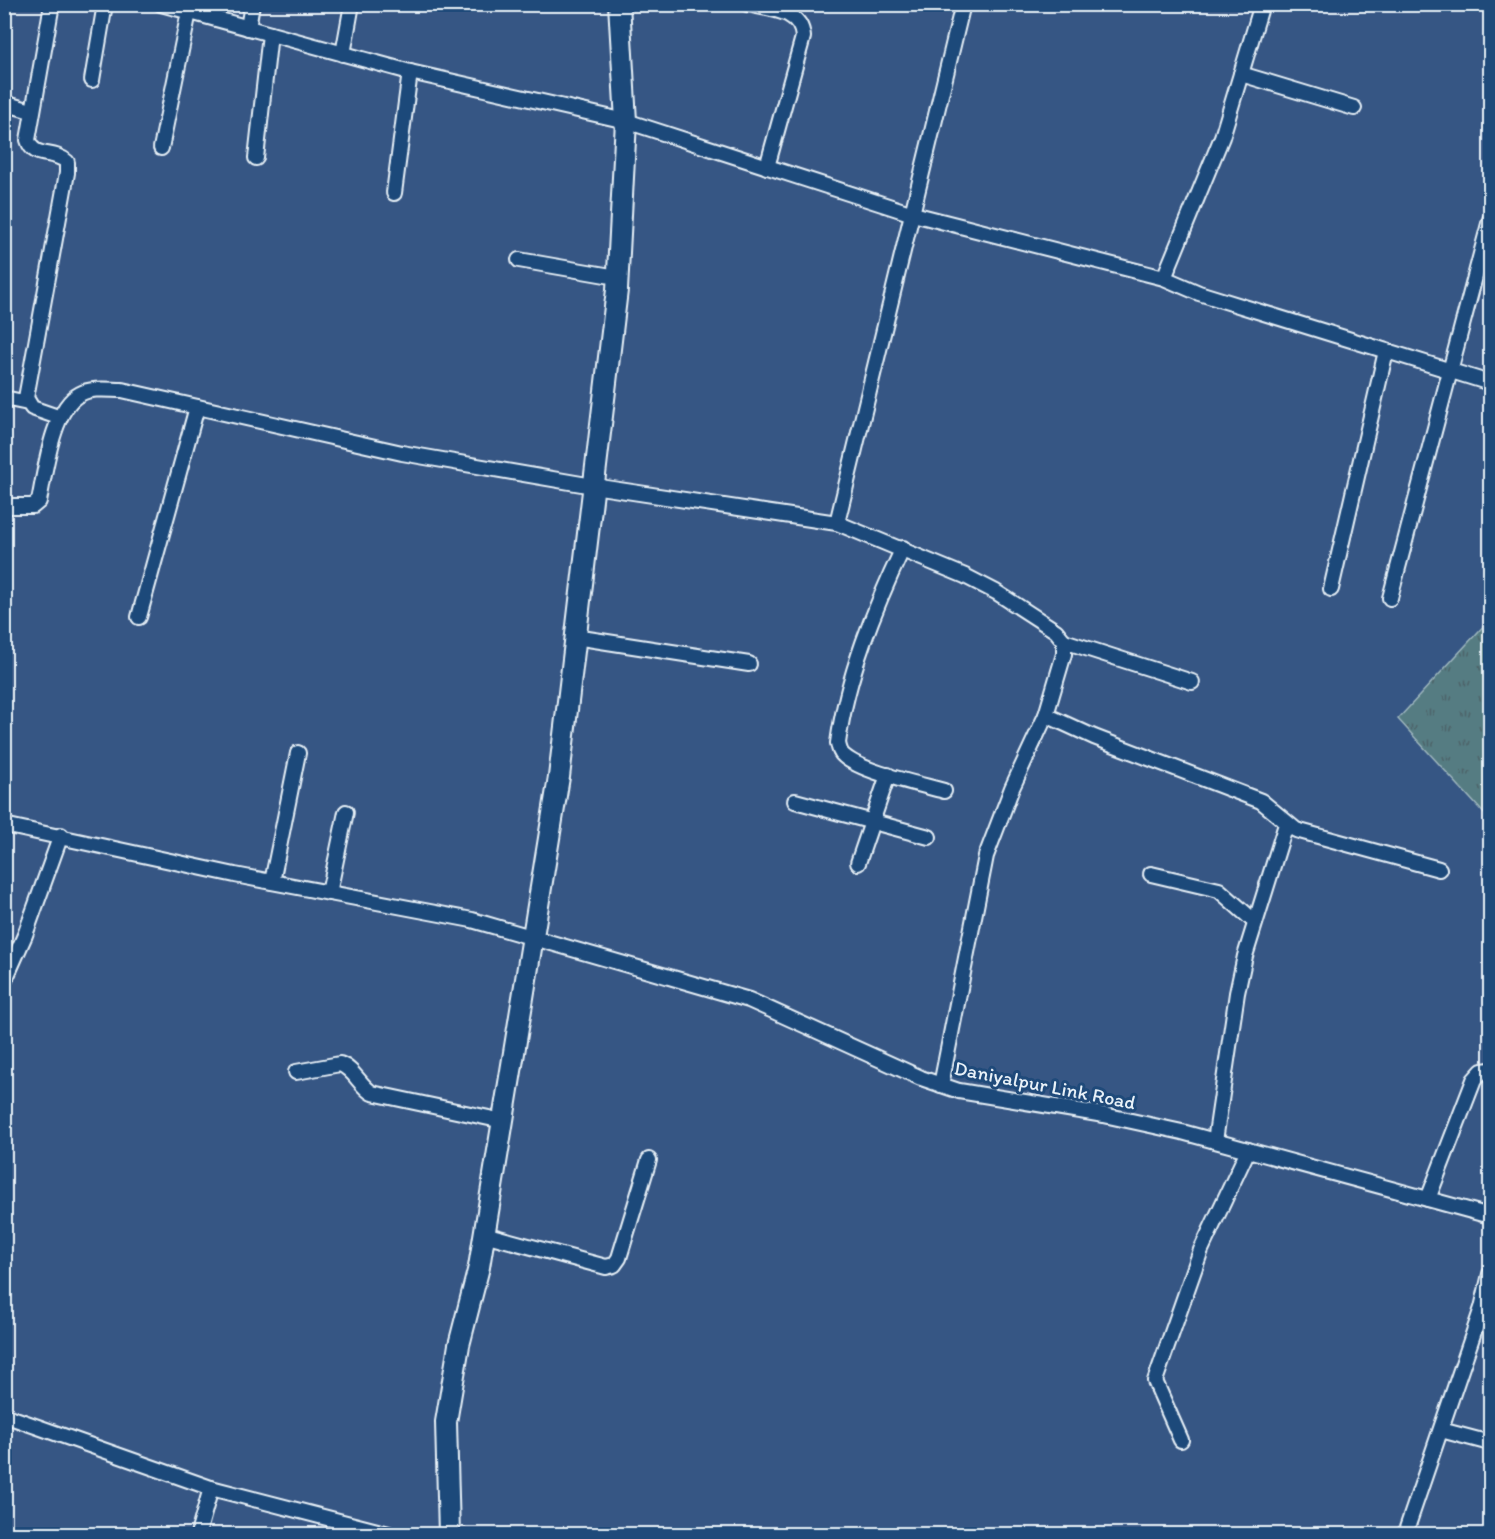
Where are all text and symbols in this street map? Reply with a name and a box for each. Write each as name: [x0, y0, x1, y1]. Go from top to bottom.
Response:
street label: Daniyalpur Link Road: [952, 1056, 1138, 1114]

